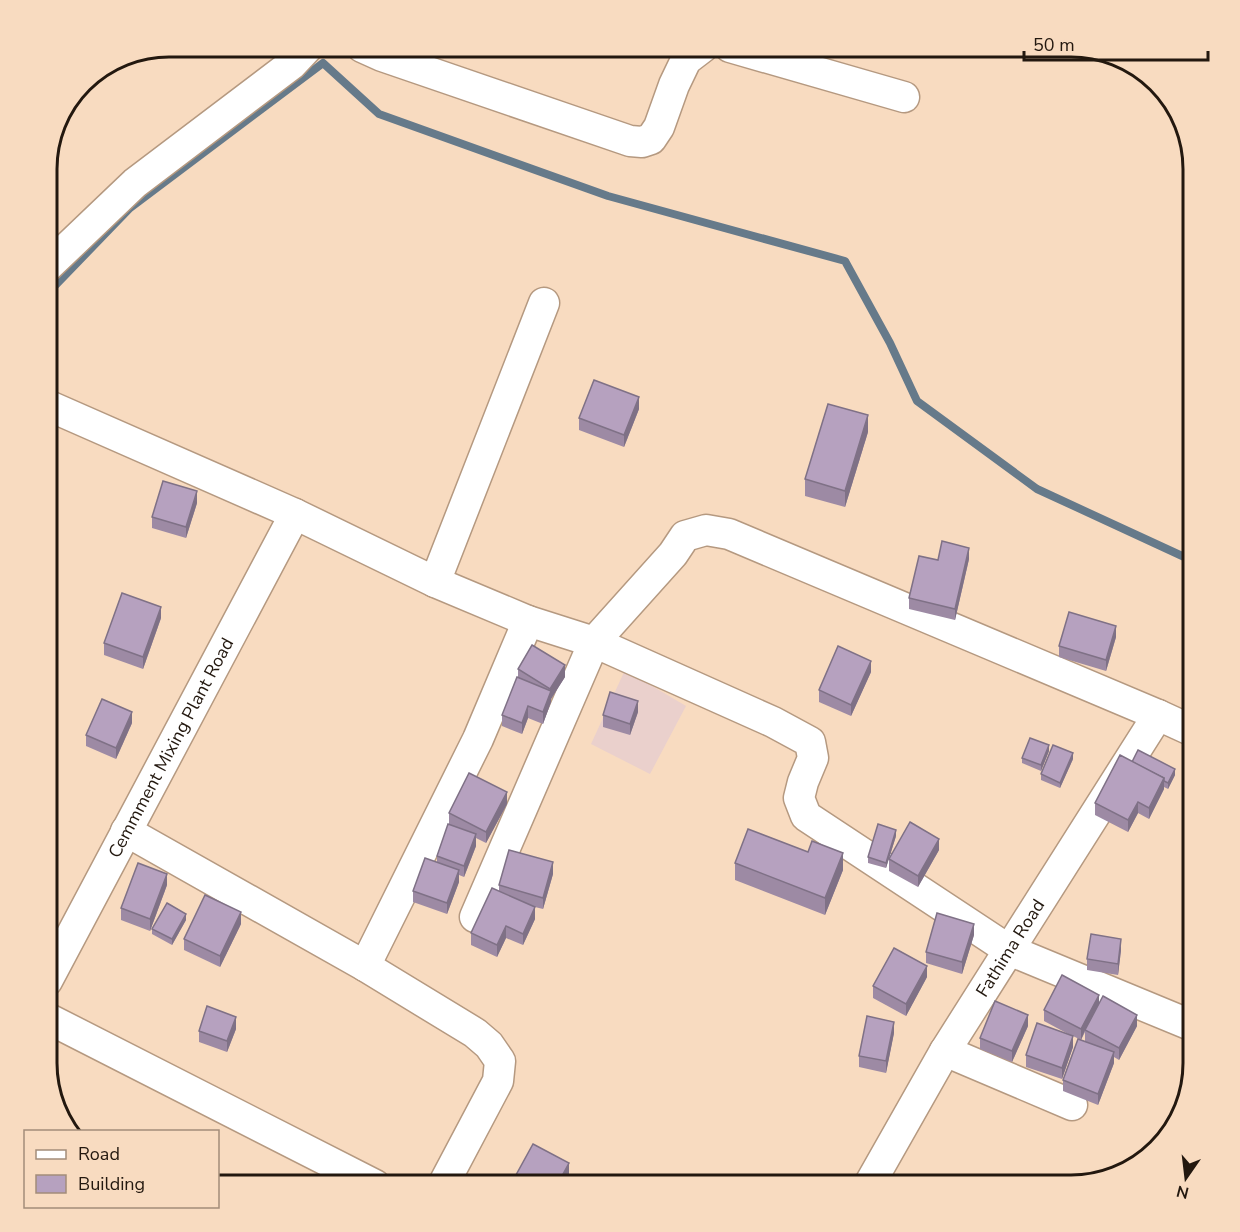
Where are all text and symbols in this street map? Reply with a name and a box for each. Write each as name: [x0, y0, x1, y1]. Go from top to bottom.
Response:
scale bar: [1024, 24, 1208, 62]
text: 50 m: [1033, 33, 1075, 57]
street label: Cemmment Mixing Plant Road: [103, 634, 239, 862]
street label: Fathima Road: [970, 895, 1050, 1001]
legend: [24, 1130, 219, 1208]
text: Road: [78, 1142, 120, 1166]
north arrow: [1156, 1148, 1216, 1208]
text: Building: [78, 1172, 145, 1196]
text: N: [1174, 1179, 1191, 1204]

